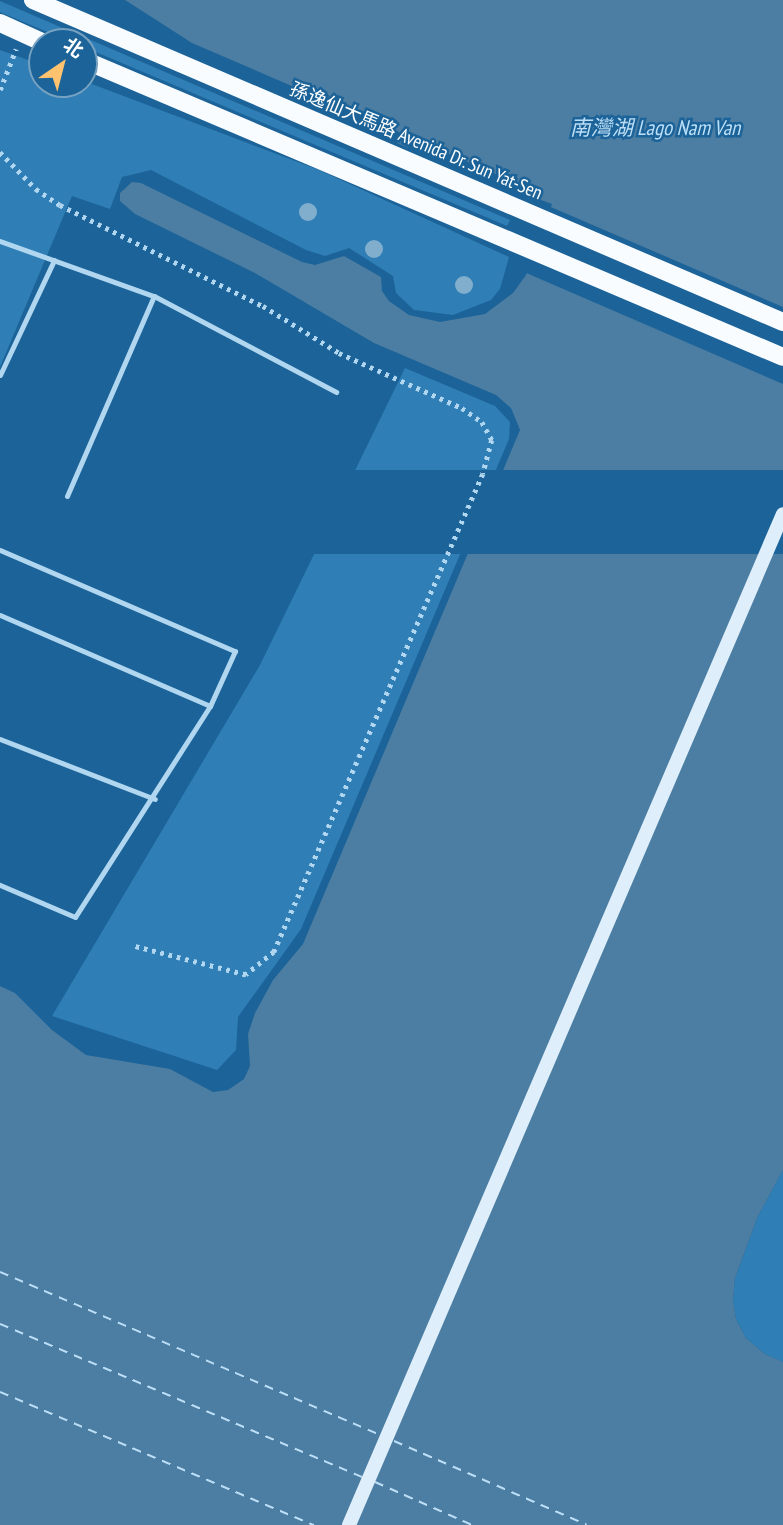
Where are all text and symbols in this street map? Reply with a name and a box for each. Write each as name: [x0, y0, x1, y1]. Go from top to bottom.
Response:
north arrow: [28, 28, 98, 98]
text: 北: [59, 32, 89, 63]
street label: 孫逸仙大馬路 Avenida Dr. Sun Yat-Sen: [285, 77, 547, 205]
water label: 南灣湖 Lago Nam Van: [569, 115, 741, 141]

